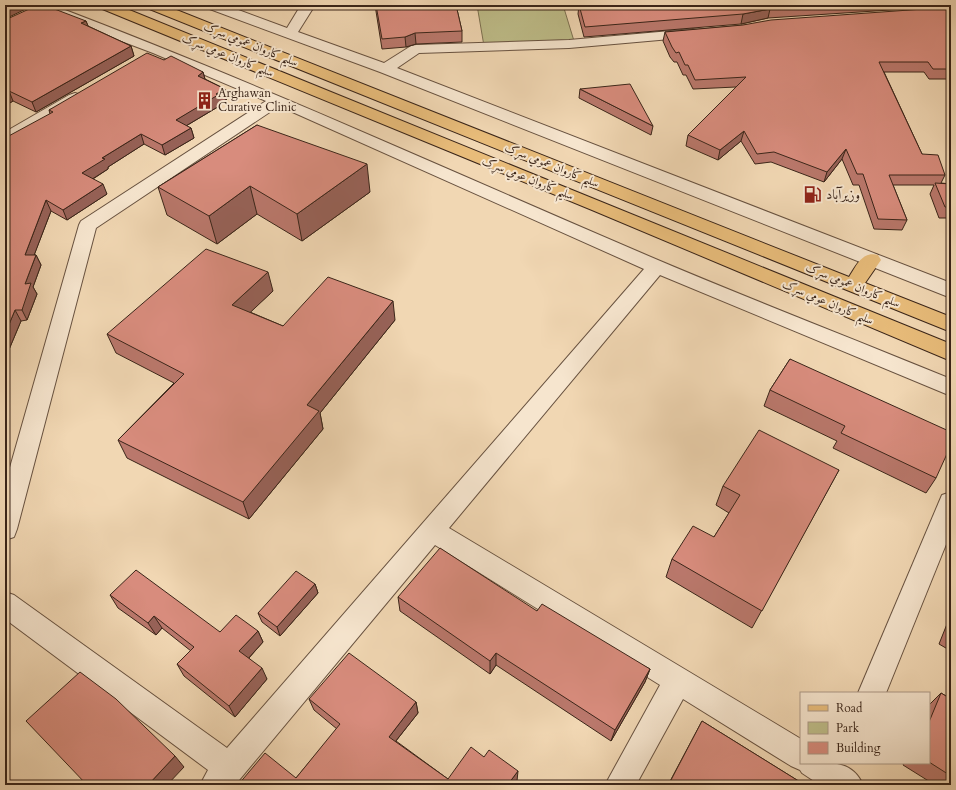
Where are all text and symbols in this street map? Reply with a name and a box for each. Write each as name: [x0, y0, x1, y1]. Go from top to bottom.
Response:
street label: سلیم کاروان عمومي سړک: [200, 18, 301, 74]
street label: سلیم کاروان عومي سړک: [178, 29, 276, 84]
place label: Arghawan Curative Clinic: [218, 85, 297, 115]
building icon: Arghawan Curative Clinic: [195, 90, 215, 110]
street label: سلیم کاروان عمومي سړک: [501, 139, 602, 195]
street label: سلیم کاروان عومي سړک: [478, 152, 576, 207]
fuel station icon: وزیرآباد: [803, 184, 823, 204]
place label: وزیرآباد: [826, 185, 860, 204]
street label: سلیم کاروان عمومي سړک: [802, 259, 903, 315]
street label: سلیم کاروان عومي سړک: [778, 276, 876, 332]
legend: [800, 692, 930, 764]
text: Road: [836, 700, 863, 716]
text: Park: [836, 720, 860, 736]
text: Building: [836, 740, 881, 756]

